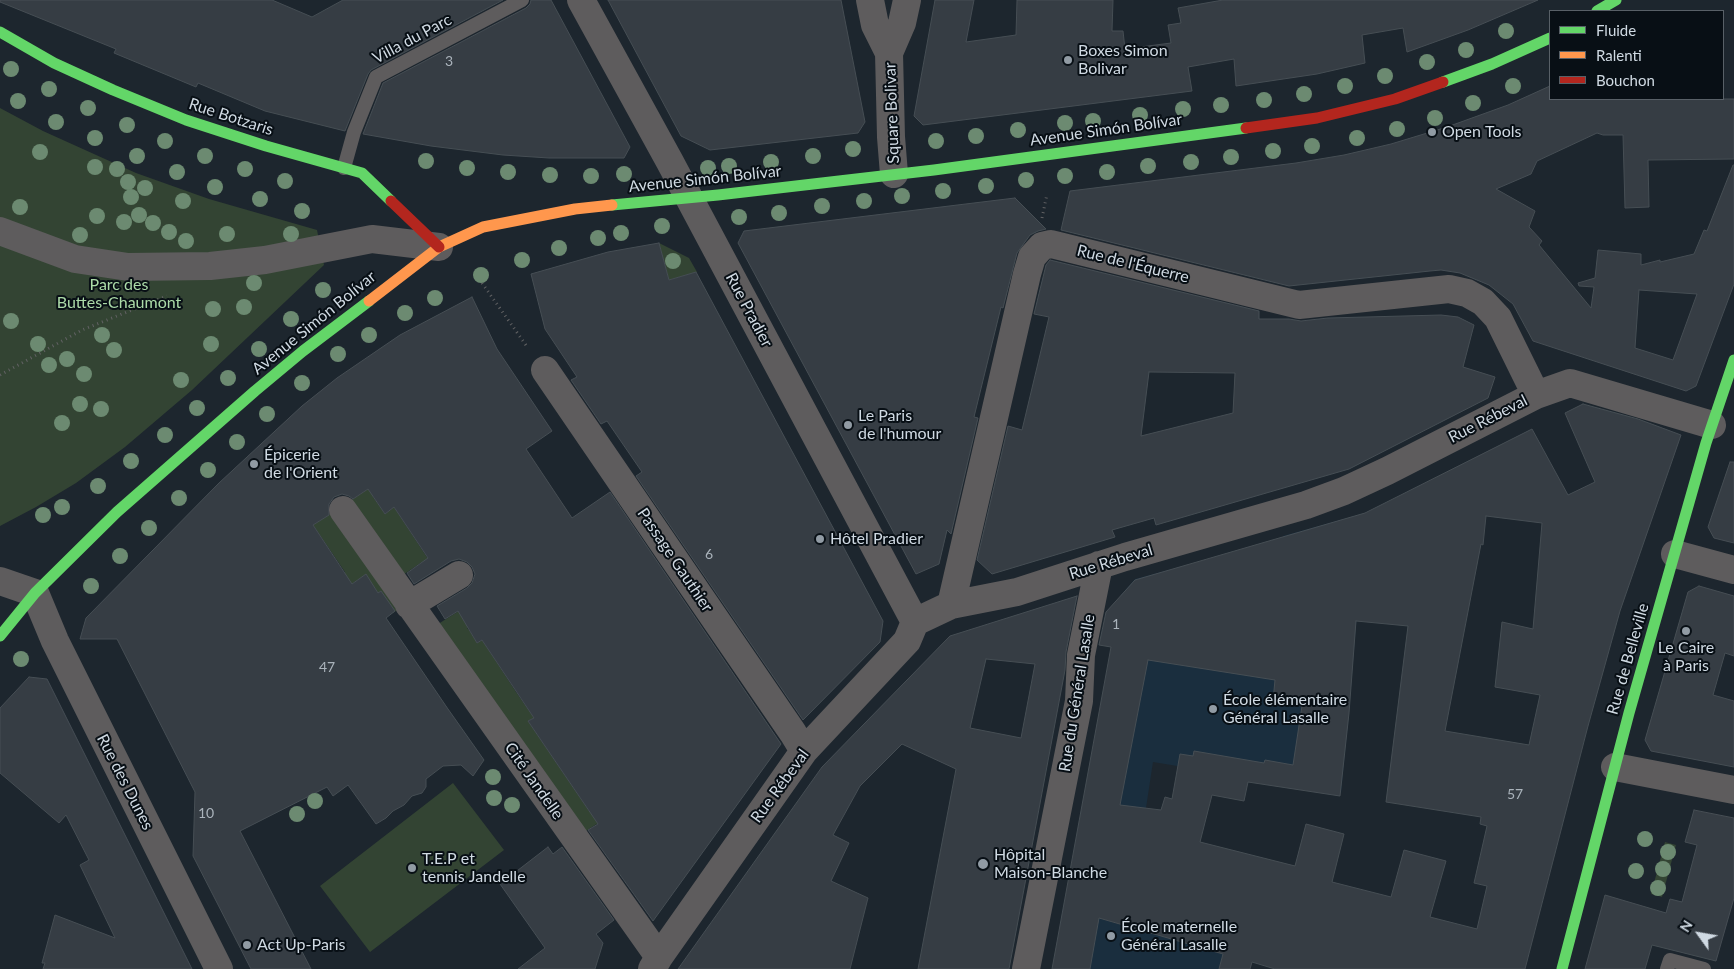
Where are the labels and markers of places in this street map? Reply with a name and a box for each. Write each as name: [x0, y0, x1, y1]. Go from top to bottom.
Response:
place label: Boxes Simon Bolivar: [1078, 41, 1168, 79]
marker: Boxes Simon Bolivar: [1062, 54, 1074, 66]
place label: Open Tools: [1442, 122, 1521, 142]
marker: Open Tools: [1426, 126, 1438, 138]
place label: Le Paris de l'humour: [858, 406, 941, 444]
marker: Le Paris de l'humour: [842, 419, 854, 431]
place label: Épicerie de l'Orient: [264, 445, 338, 483]
marker: Épicerie de l'Orient: [248, 458, 260, 470]
place label: Hôtel Pradier: [830, 529, 923, 549]
marker: Hôtel Pradier: [814, 533, 826, 545]
marker: Le Caire à Paris: [1680, 625, 1692, 637]
place label: Le Caire à Paris: [1658, 638, 1714, 676]
place label: École élémentaire Général Lasalle: [1223, 690, 1347, 728]
marker: École élémentaire Général Lasalle: [1207, 703, 1219, 715]
place label: Hôpital Maison-Blanche: [994, 845, 1107, 883]
place label: T.E.P et tennis Jandelle: [422, 849, 526, 887]
marker: Hôpital Maison-Blanche: [976, 857, 990, 871]
marker: T.E.P et tennis Jandelle: [406, 862, 418, 874]
place label: École maternelle Général Lasalle: [1121, 917, 1237, 955]
marker: École maternelle Général Lasalle: [1105, 930, 1117, 942]
place label: Act Up-Paris: [257, 935, 345, 955]
marker: Act Up-Paris: [241, 939, 253, 951]

